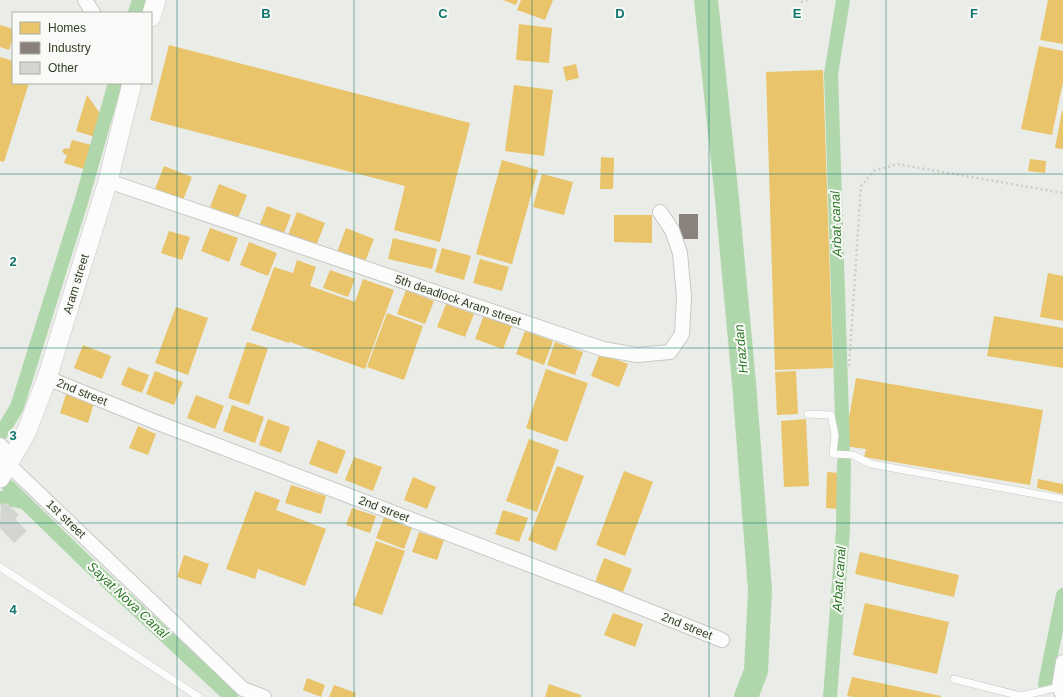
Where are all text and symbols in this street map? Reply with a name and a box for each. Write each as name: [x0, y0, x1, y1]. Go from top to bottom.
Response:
text: B: [261, 6, 271, 21]
text: C: [438, 6, 448, 21]
text: D: [615, 6, 625, 21]
text: E: [793, 6, 802, 21]
text: F: [970, 6, 978, 21]
legend: [12, 12, 152, 84]
text: Homes: [48, 21, 86, 35]
text: Industry: [48, 41, 91, 55]
text: Other: [48, 61, 78, 75]
water label: Arbat canal: [827, 190, 845, 258]
street label: Aram street: [60, 252, 92, 316]
text: 2: [9, 254, 17, 269]
street label: 5th deadlock Aram street: [393, 272, 524, 328]
water label: Hrazdan: [731, 324, 751, 374]
street label: 2nd street: [55, 376, 110, 409]
text: 3: [9, 428, 17, 443]
street label: 2nd street: [357, 493, 412, 525]
street label: 1st street: [43, 497, 89, 542]
water label: Arbat canal: [829, 545, 849, 613]
water label: Sayat Nova Canal: [85, 559, 172, 642]
text: 4: [9, 602, 17, 617]
street label: 2nd street: [660, 610, 715, 643]

